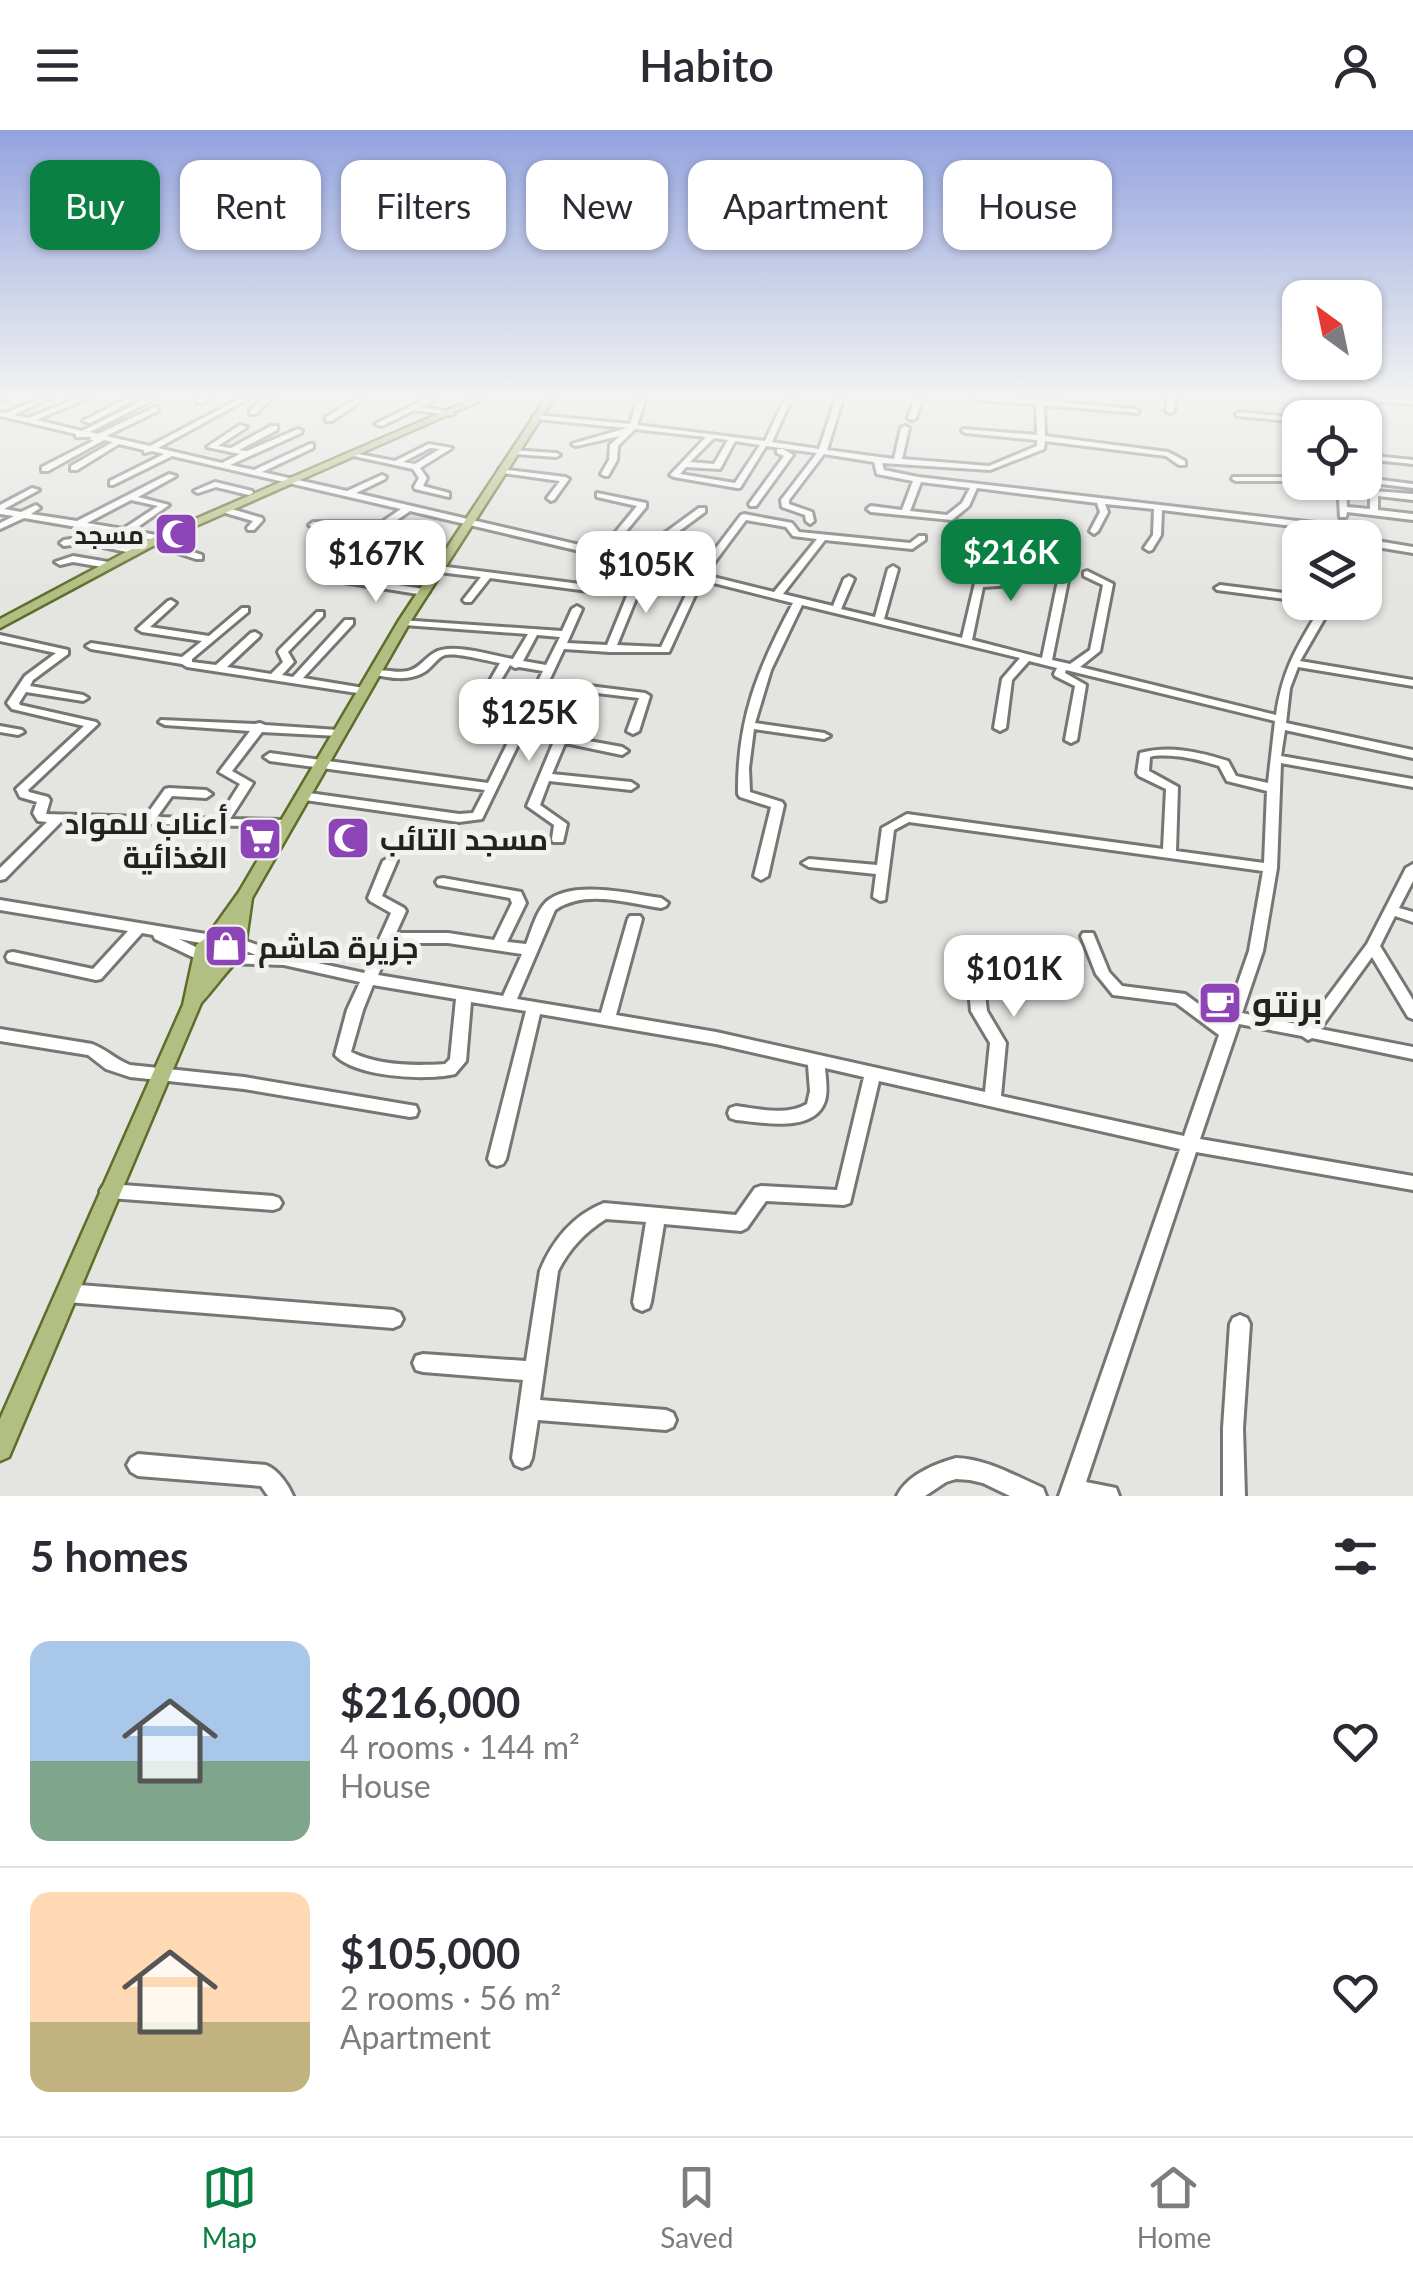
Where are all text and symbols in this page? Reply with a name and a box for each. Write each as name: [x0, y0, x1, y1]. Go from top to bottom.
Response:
icon: menu: [30, 38, 85, 93]
text: Habito: [639, 38, 774, 92]
icon: person: [1328, 38, 1383, 93]
chip: Buy: [30, 160, 160, 250]
chip: Rent: [180, 160, 321, 250]
chip: Filters: [341, 160, 506, 250]
chip: New: [526, 160, 668, 250]
chip: Apartment: [688, 160, 923, 250]
chip: House: [943, 160, 1112, 250]
north arrow: [1282, 280, 1382, 380]
map controls: [1282, 280, 1382, 620]
button: locate: [1282, 400, 1382, 500]
mosque icon: مسجد: [153, 511, 199, 557]
place label: مسجد: [74, 519, 144, 549]
pin: $216K: [941, 519, 1081, 604]
pin: $167K: [306, 520, 446, 605]
button: layers: [1282, 520, 1382, 620]
pin: $105K: [576, 531, 716, 616]
text: $216K: [963, 532, 1059, 571]
text: $167K: [328, 533, 424, 572]
text: $105K: [598, 544, 694, 583]
pin: $125K: [459, 679, 599, 764]
text: $125K: [481, 692, 577, 731]
place label: أعناب للمواد الغذائية: [65, 804, 228, 875]
mosque icon: مسجد التائب: [325, 815, 371, 861]
supermarket icon: أعناب للمواد الغذائية: [237, 816, 283, 862]
place label: مسجد التائب: [380, 820, 548, 857]
shop icon: جزيرة هاشم: [203, 923, 249, 969]
place label: جزيرة هاشم: [258, 928, 419, 968]
pin: $101K: [944, 935, 1084, 1020]
text: $101K: [966, 948, 1062, 987]
cafe icon: برنتو: [1197, 980, 1243, 1026]
place label: برنتو: [1252, 982, 1323, 1026]
icon: filters: [1328, 1529, 1383, 1584]
text: 5 homes: [30, 1531, 188, 1581]
text: $216,000: [340, 1677, 520, 1727]
icon: home: [110, 1681, 230, 1801]
icon: heart: [1328, 1714, 1383, 1769]
text: 4 rooms · 144 m²: [340, 1727, 580, 1766]
text: House: [340, 1766, 431, 1805]
text: $105,000: [340, 1928, 520, 1978]
icon: home: [110, 1932, 230, 2052]
icon: heart: [1328, 1965, 1383, 2020]
text: 2 rooms · 56 m²: [340, 1978, 561, 2017]
text: Apartment: [340, 2017, 491, 2056]
tab: Map: [202, 2160, 257, 2254]
tab: Saved: [660, 2160, 733, 2254]
tab: Home: [1137, 2160, 1211, 2254]

